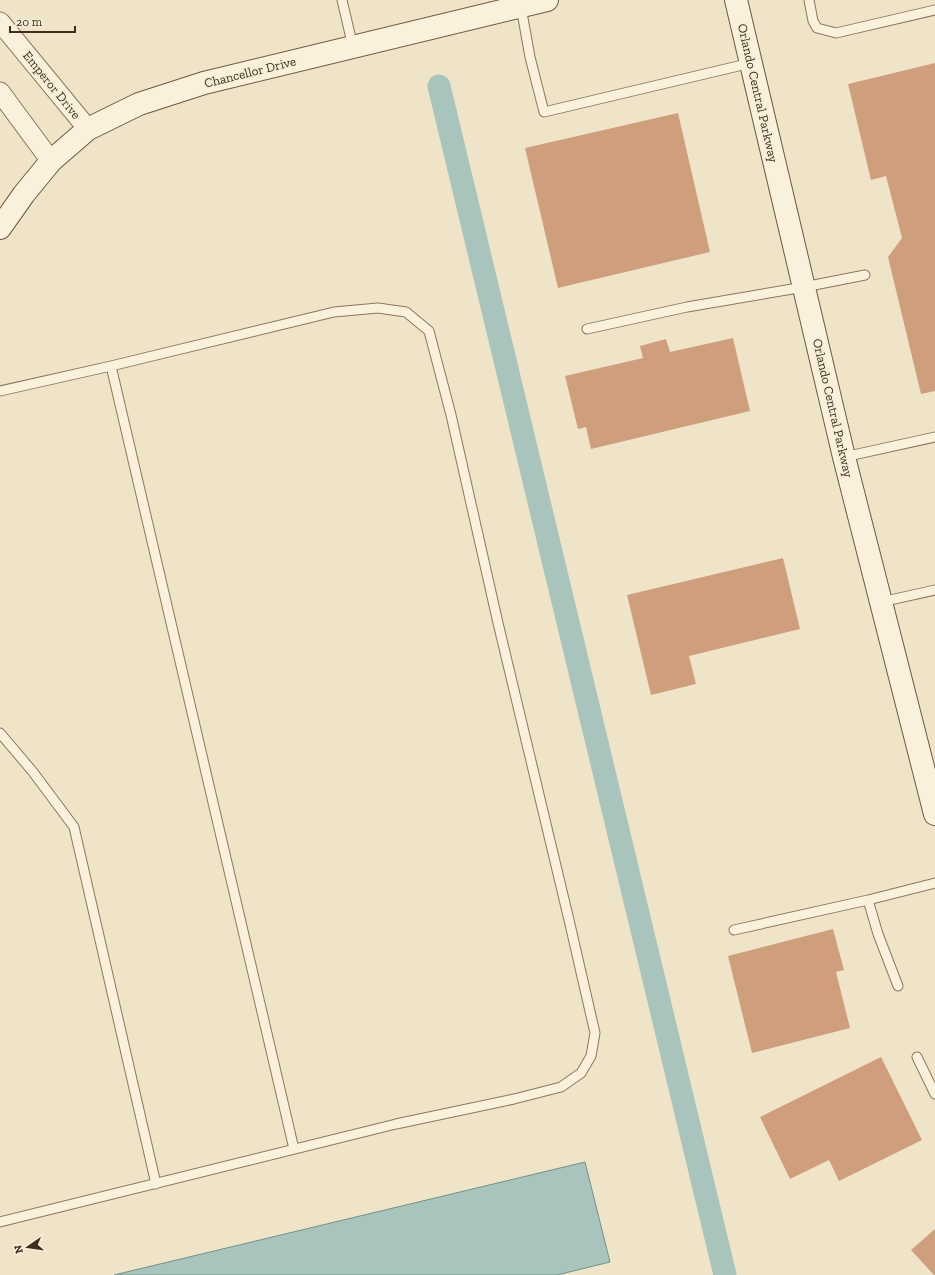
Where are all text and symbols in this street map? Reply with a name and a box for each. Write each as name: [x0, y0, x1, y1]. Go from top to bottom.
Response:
scale bar: [10, 8, 75, 34]
text: 20 m: [16, 15, 43, 29]
street label: Orlando Central Parkway: [735, 22, 781, 164]
street label: Emperor Drive: [20, 48, 84, 122]
street label: Chancellor Drive: [203, 53, 297, 91]
street label: Orlando Central Parkway: [810, 337, 856, 479]
north arrow: [8, 1227, 48, 1267]
text: N: [11, 1243, 26, 1255]

